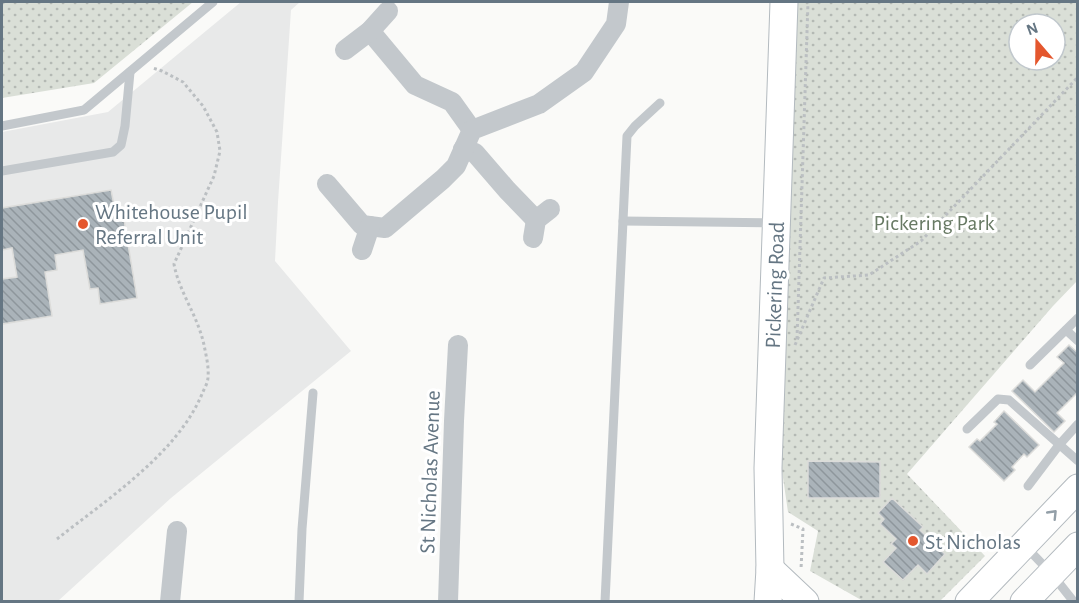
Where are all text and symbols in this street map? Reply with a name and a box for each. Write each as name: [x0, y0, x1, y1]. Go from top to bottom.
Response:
north arrow: [1007, 12, 1067, 72]
text: N: [1024, 19, 1040, 38]
place label: Whitehouse Pupil Referral Unit: [95, 201, 248, 248]
park label: Pickering Park: [873, 212, 995, 234]
marker: Whitehouse Pupil Referral Unit: [76, 217, 90, 231]
street label: Pickering Road: [762, 221, 788, 349]
street label: St Nicholas Avenue: [416, 390, 444, 554]
one-way arrow: [1045, 510, 1056, 521]
place label: St Nicholas: [925, 531, 1021, 553]
marker: St Nicholas: [906, 534, 920, 548]

